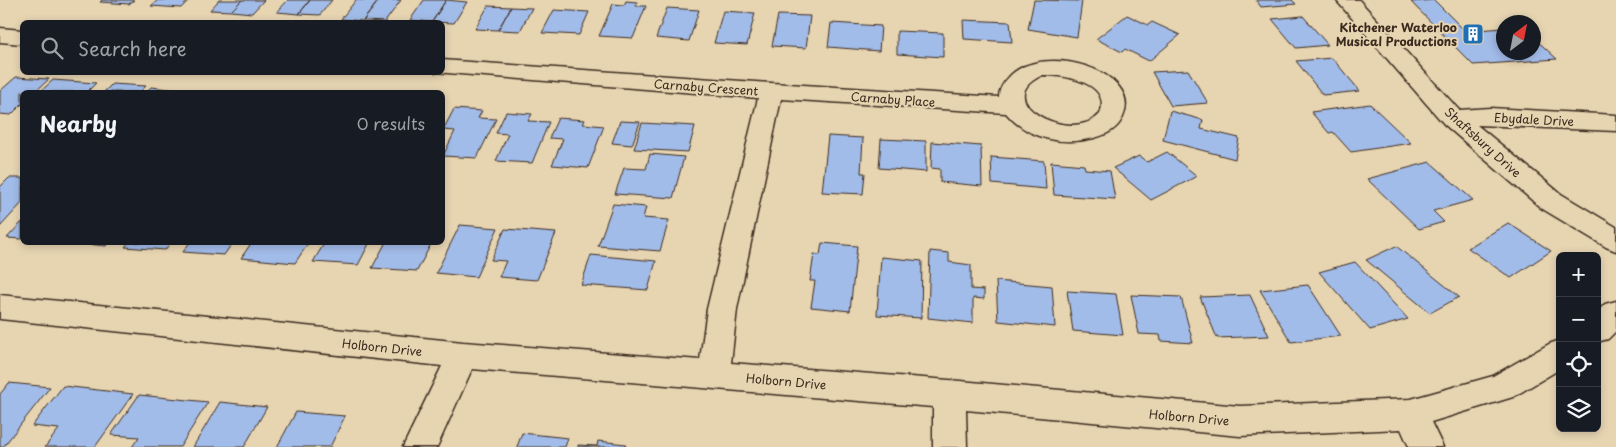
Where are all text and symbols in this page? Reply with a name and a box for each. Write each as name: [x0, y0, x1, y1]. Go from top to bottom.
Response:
north arrow: [1496, 15, 1541, 60]
place label: Kitchener Waterloo Musical Productions: [1336, 18, 1457, 50]
search box: [20, 20, 445, 75]
building icon: Kitchener Waterloo Musical Productions: [1461, 22, 1485, 46]
icon: search: [38, 34, 66, 62]
text: Search here: [78, 34, 187, 62]
street label: Carnaby Crescent: [653, 74, 759, 100]
street label: Carnaby Place: [850, 87, 936, 111]
street label: Shaftsbury Drive: [1441, 103, 1525, 181]
text: Nearby: [40, 107, 117, 139]
street label: Ebydale Drive: [1494, 108, 1574, 130]
text: 0 results: [357, 111, 425, 135]
map controls: [1556, 252, 1601, 432]
button: +: [1556, 252, 1601, 297]
button: −: [1556, 297, 1601, 342]
street label: Holborn Drive: [341, 334, 423, 360]
button: locate: [1556, 342, 1601, 387]
street label: Holborn Drive: [745, 369, 827, 393]
button: layers: [1556, 387, 1601, 432]
street label: Holborn Drive: [1148, 405, 1230, 429]

